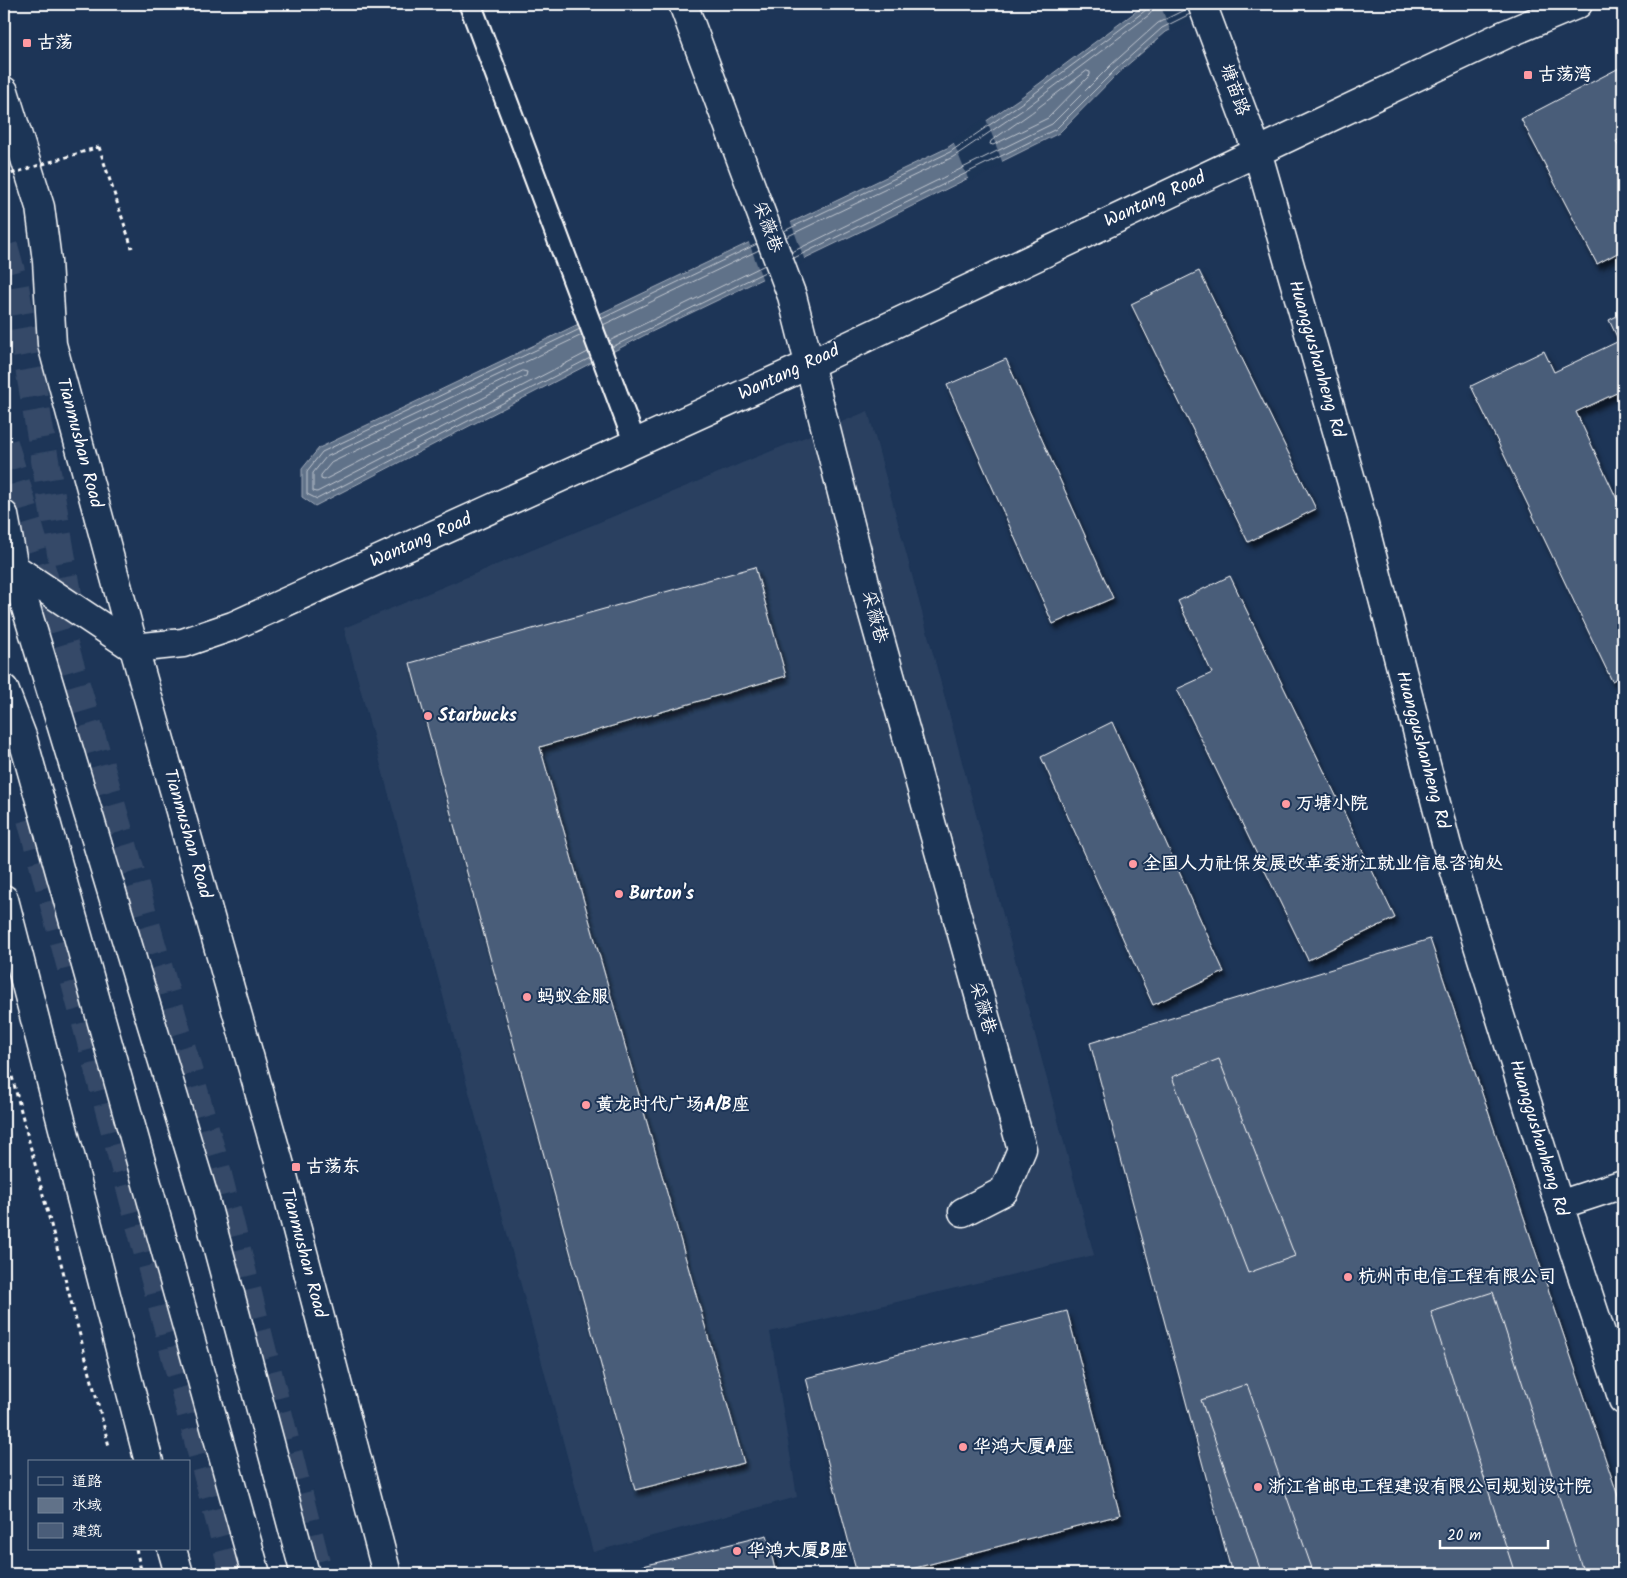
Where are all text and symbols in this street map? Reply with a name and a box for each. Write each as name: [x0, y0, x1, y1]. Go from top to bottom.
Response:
place label: 古荡: [37, 29, 73, 58]
marker: 古荡: [21, 37, 33, 49]
street label: 塘苗路: [1211, 60, 1257, 120]
place label: 古荡湾: [1538, 61, 1592, 90]
marker: 古荡湾: [1522, 69, 1534, 81]
street label: Wantang Road: [1099, 163, 1211, 236]
street label: 采薇巷: [744, 197, 790, 257]
street label: Huanggushanheng Rd: [1280, 277, 1353, 442]
street label: Wantang Road: [733, 336, 845, 409]
street label: Tianmushan Road: [48, 375, 111, 512]
street label: Wantang Road: [365, 505, 478, 576]
street label: 采薇巷: [853, 587, 895, 647]
street label: Huanggushanheng Rd: [1387, 668, 1457, 833]
place label: Starbucks: [438, 702, 517, 731]
marker: Starbucks: [422, 710, 434, 722]
street label: Tianmushan Road: [155, 766, 220, 903]
place label: 万塘小院: [1296, 790, 1368, 819]
marker: 万塘小院: [1280, 798, 1292, 810]
place label: 全国人力社保发展改革委浙江就业信息咨询处: [1143, 850, 1503, 879]
marker: 全国人力社保发展改革委浙江就业信息咨询处: [1127, 858, 1139, 870]
place label: Burton's: [629, 880, 695, 909]
marker: Burton's: [613, 888, 625, 900]
street label: 采薇巷: [961, 978, 1003, 1038]
place label: 蚂蚁金服: [537, 983, 609, 1012]
marker: 蚂蚁金服: [521, 991, 533, 1003]
street label: Huanggushanheng Rd: [1500, 1056, 1576, 1221]
place label: 黄龙时代广场A/B座: [596, 1091, 750, 1120]
marker: 黄龙时代广场A/B座: [580, 1099, 592, 1111]
place label: 古荡东: [306, 1153, 360, 1182]
marker: 古荡东: [290, 1161, 302, 1173]
street label: Tianmushan Road: [272, 1185, 335, 1322]
place label: 杭州市电信工程有限公司: [1358, 1263, 1556, 1292]
marker: 杭州市电信工程有限公司: [1342, 1271, 1354, 1283]
place label: 华鸿大厦A座: [973, 1433, 1074, 1462]
marker: 华鸿大厦A座: [957, 1441, 969, 1453]
legend: [28, 1460, 190, 1550]
text: 道路: [72, 1470, 102, 1494]
place label: 浙江省邮电工程建设有限公司规划设计院: [1268, 1473, 1592, 1502]
marker: 浙江省邮电工程建设有限公司规划设计院: [1252, 1481, 1264, 1493]
text: 水域: [72, 1494, 102, 1518]
scale bar: [1440, 1518, 1547, 1550]
text: 建筑: [72, 1520, 102, 1544]
text: 20 m: [1447, 1524, 1481, 1548]
place label: 华鸿大厦B座: [747, 1537, 848, 1566]
marker: 华鸿大厦B座: [731, 1545, 743, 1557]

